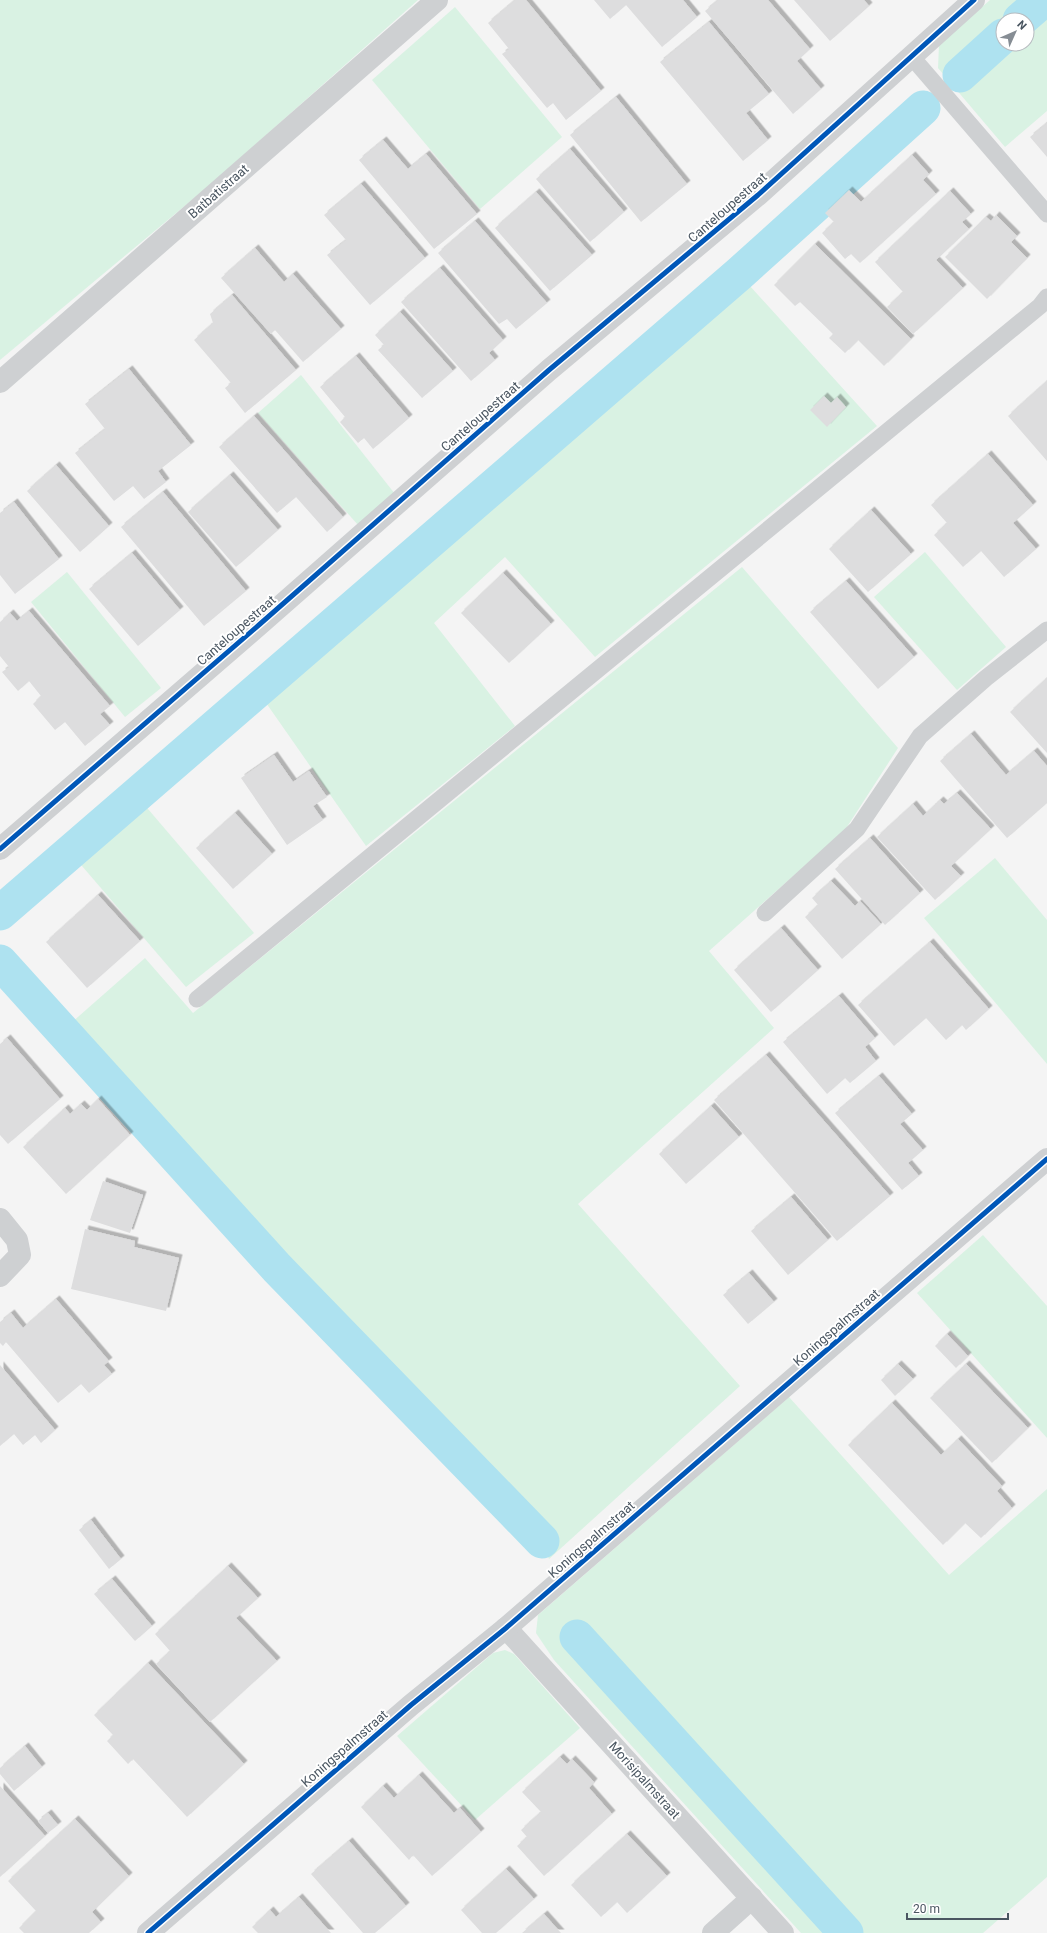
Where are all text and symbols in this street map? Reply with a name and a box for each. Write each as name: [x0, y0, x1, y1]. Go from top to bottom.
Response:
north arrow: [995, 12, 1035, 52]
text: N: [1014, 18, 1029, 33]
street label: Batbatistraat: [185, 161, 251, 222]
street label: Canteloupestraat: [685, 169, 770, 246]
street label: Canteloupestraat: [438, 378, 523, 455]
street label: Canteloupestraat: [194, 592, 279, 669]
street label: Koningspalmstraat: [790, 1286, 883, 1369]
street label: Koningspalmstraat: [545, 1498, 638, 1581]
street label: Koningspalmstraat: [298, 1707, 391, 1790]
street label: Morisipalmstraat: [606, 1739, 683, 1822]
scale bar: [907, 1895, 1008, 1921]
text: 20 m: [913, 1902, 940, 1916]

